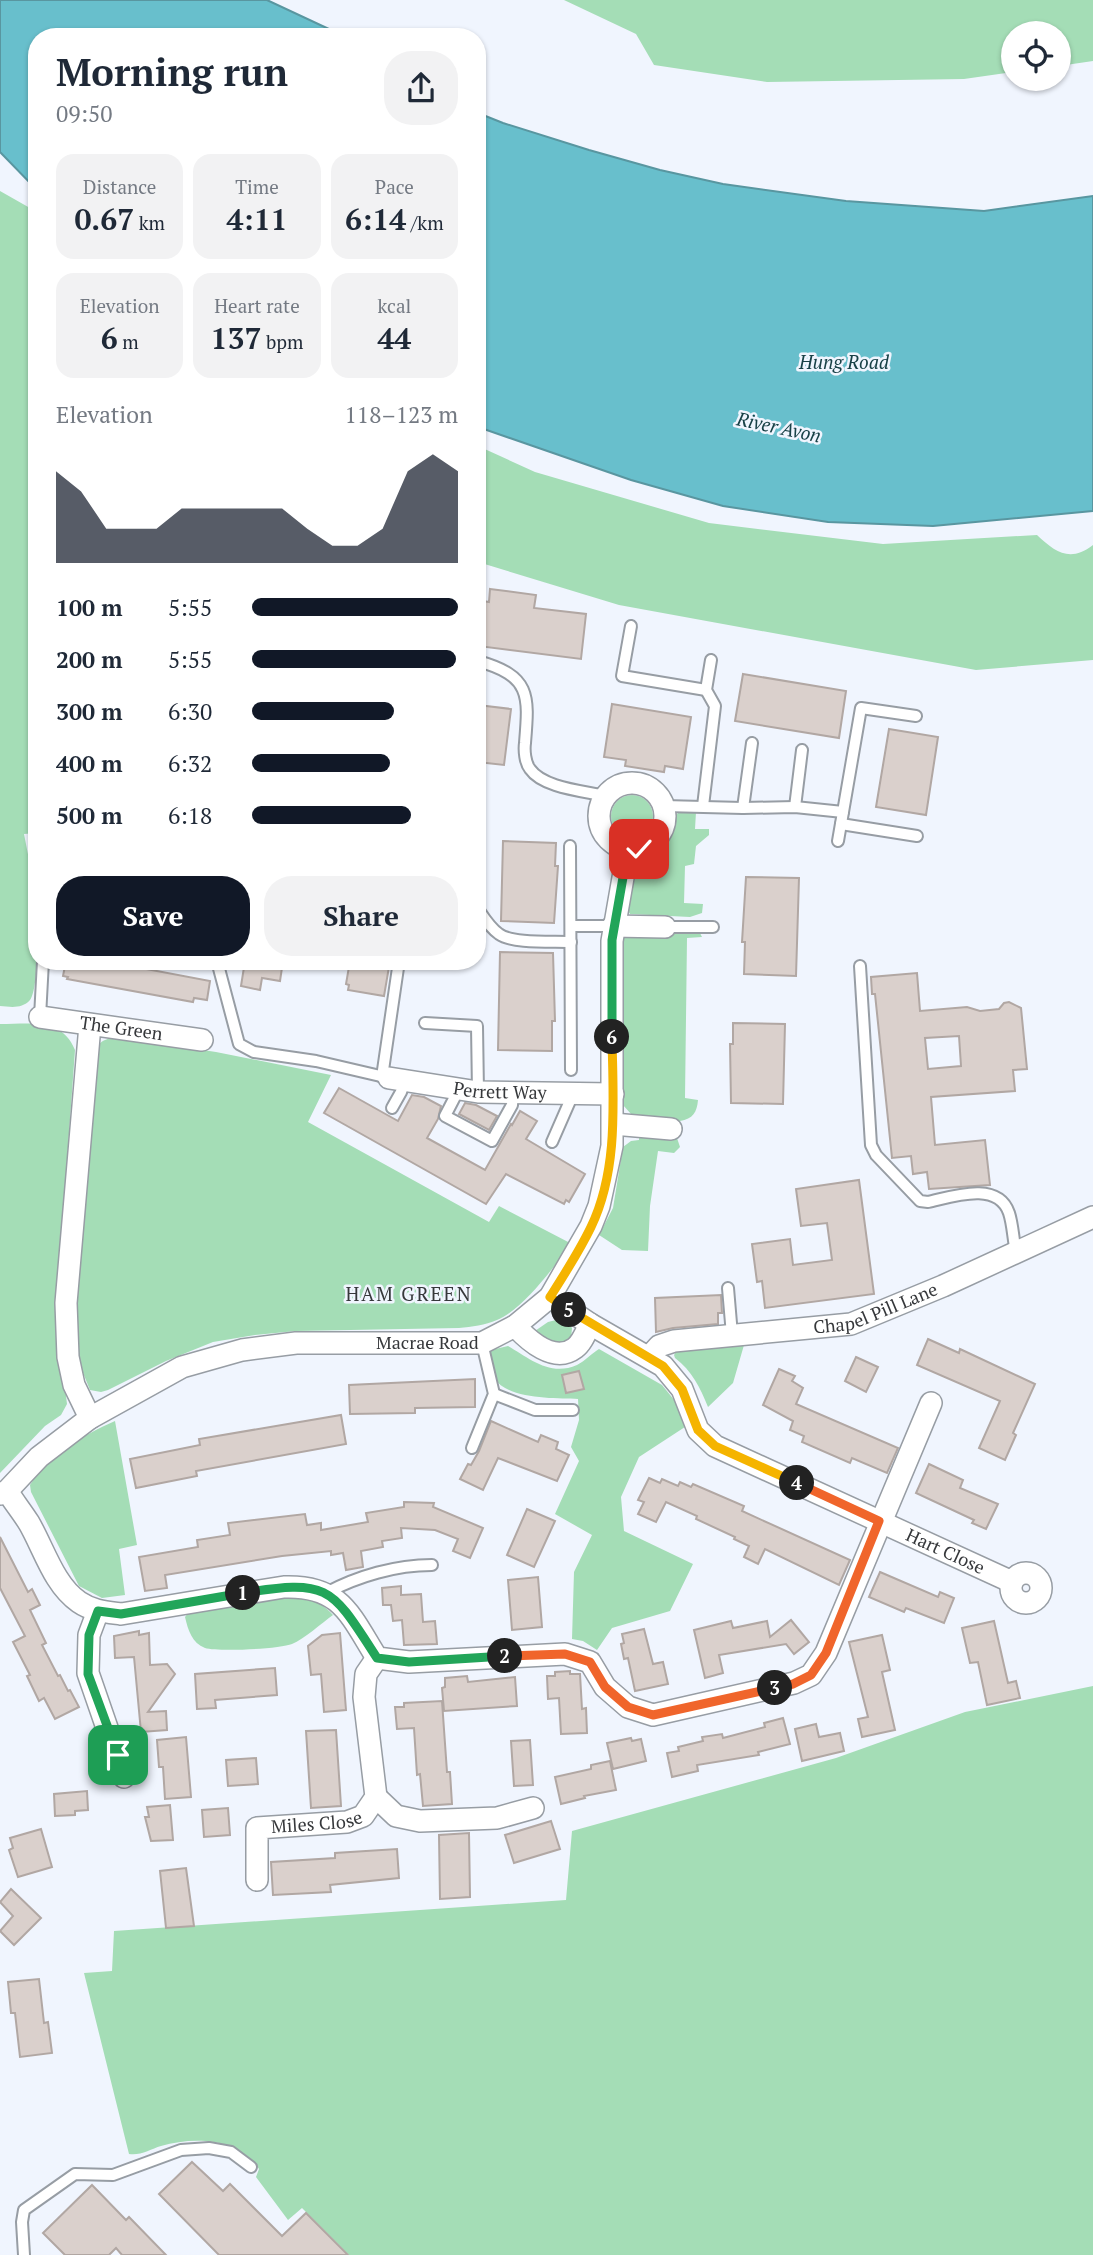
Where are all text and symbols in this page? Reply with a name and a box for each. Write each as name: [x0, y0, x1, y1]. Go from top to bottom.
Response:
map controls: [1001, 21, 1071, 91]
button: locate: [1001, 21, 1071, 91]
text: Morning run: [56, 47, 288, 97]
button: share: [384, 51, 458, 125]
text: 09:50: [56, 98, 113, 129]
text: Distance: [83, 174, 156, 199]
text: Time: [235, 174, 279, 199]
text: Pace: [375, 174, 414, 199]
text: 0.67: [74, 199, 134, 239]
text: 4:11: [226, 199, 288, 239]
text: 6:14: [345, 199, 406, 239]
text: km: [134, 210, 165, 235]
text: /km: [406, 210, 444, 235]
text: Elevation: [80, 293, 160, 318]
text: Heart rate: [214, 293, 300, 318]
text: kcal: [377, 293, 411, 318]
text: 6: [101, 318, 118, 358]
text: 137: [211, 318, 261, 358]
text: 44: [377, 318, 411, 358]
text: m: [118, 329, 139, 354]
text: bpm: [261, 329, 303, 354]
water label: Hung Road: [798, 349, 890, 374]
text: Elevation: [56, 399, 153, 430]
text: 118–123 m: [345, 399, 458, 430]
water label: River Avon: [734, 405, 824, 448]
text: 100 m: [56, 592, 122, 623]
text: 5:55: [168, 592, 212, 623]
text: 200 m: [56, 644, 122, 675]
text: 5:55: [168, 644, 212, 675]
text: 300 m: [56, 696, 122, 727]
text: 6:30: [168, 696, 212, 727]
text: 400 m: [56, 748, 122, 779]
text: 6:32: [168, 748, 212, 779]
text: 500 m: [56, 800, 122, 831]
text: 6:18: [168, 800, 212, 831]
pin: [609, 819, 669, 879]
icon: check: [620, 830, 658, 868]
button: Save: [56, 876, 250, 956]
button: Share: [264, 876, 458, 956]
street label: The Green: [78, 1010, 165, 1045]
pin: 6: [594, 1020, 630, 1054]
text: 6: [606, 1024, 617, 1049]
street label: Perrett Way: [452, 1075, 548, 1104]
street label: Chapel Pill Lane: [812, 1277, 941, 1339]
district label: HAM GREEN: [345, 1281, 473, 1306]
pin: 5: [552, 1292, 586, 1328]
text: 5: [563, 1297, 574, 1322]
street label: Macrae Road: [376, 1330, 479, 1354]
pin: 4: [780, 1466, 814, 1500]
text: 4: [791, 1470, 802, 1495]
street label: Hart Close: [903, 1522, 989, 1579]
pin: 1: [226, 1576, 260, 1610]
text: 1: [237, 1580, 248, 1605]
pin: 2: [488, 1638, 522, 1674]
text: 2: [499, 1643, 510, 1668]
pin: 3: [758, 1670, 792, 1706]
text: 3: [769, 1675, 780, 1700]
pin: [88, 1725, 148, 1785]
icon: arrive: [99, 1736, 137, 1774]
street label: Miles Close: [270, 1804, 365, 1838]

